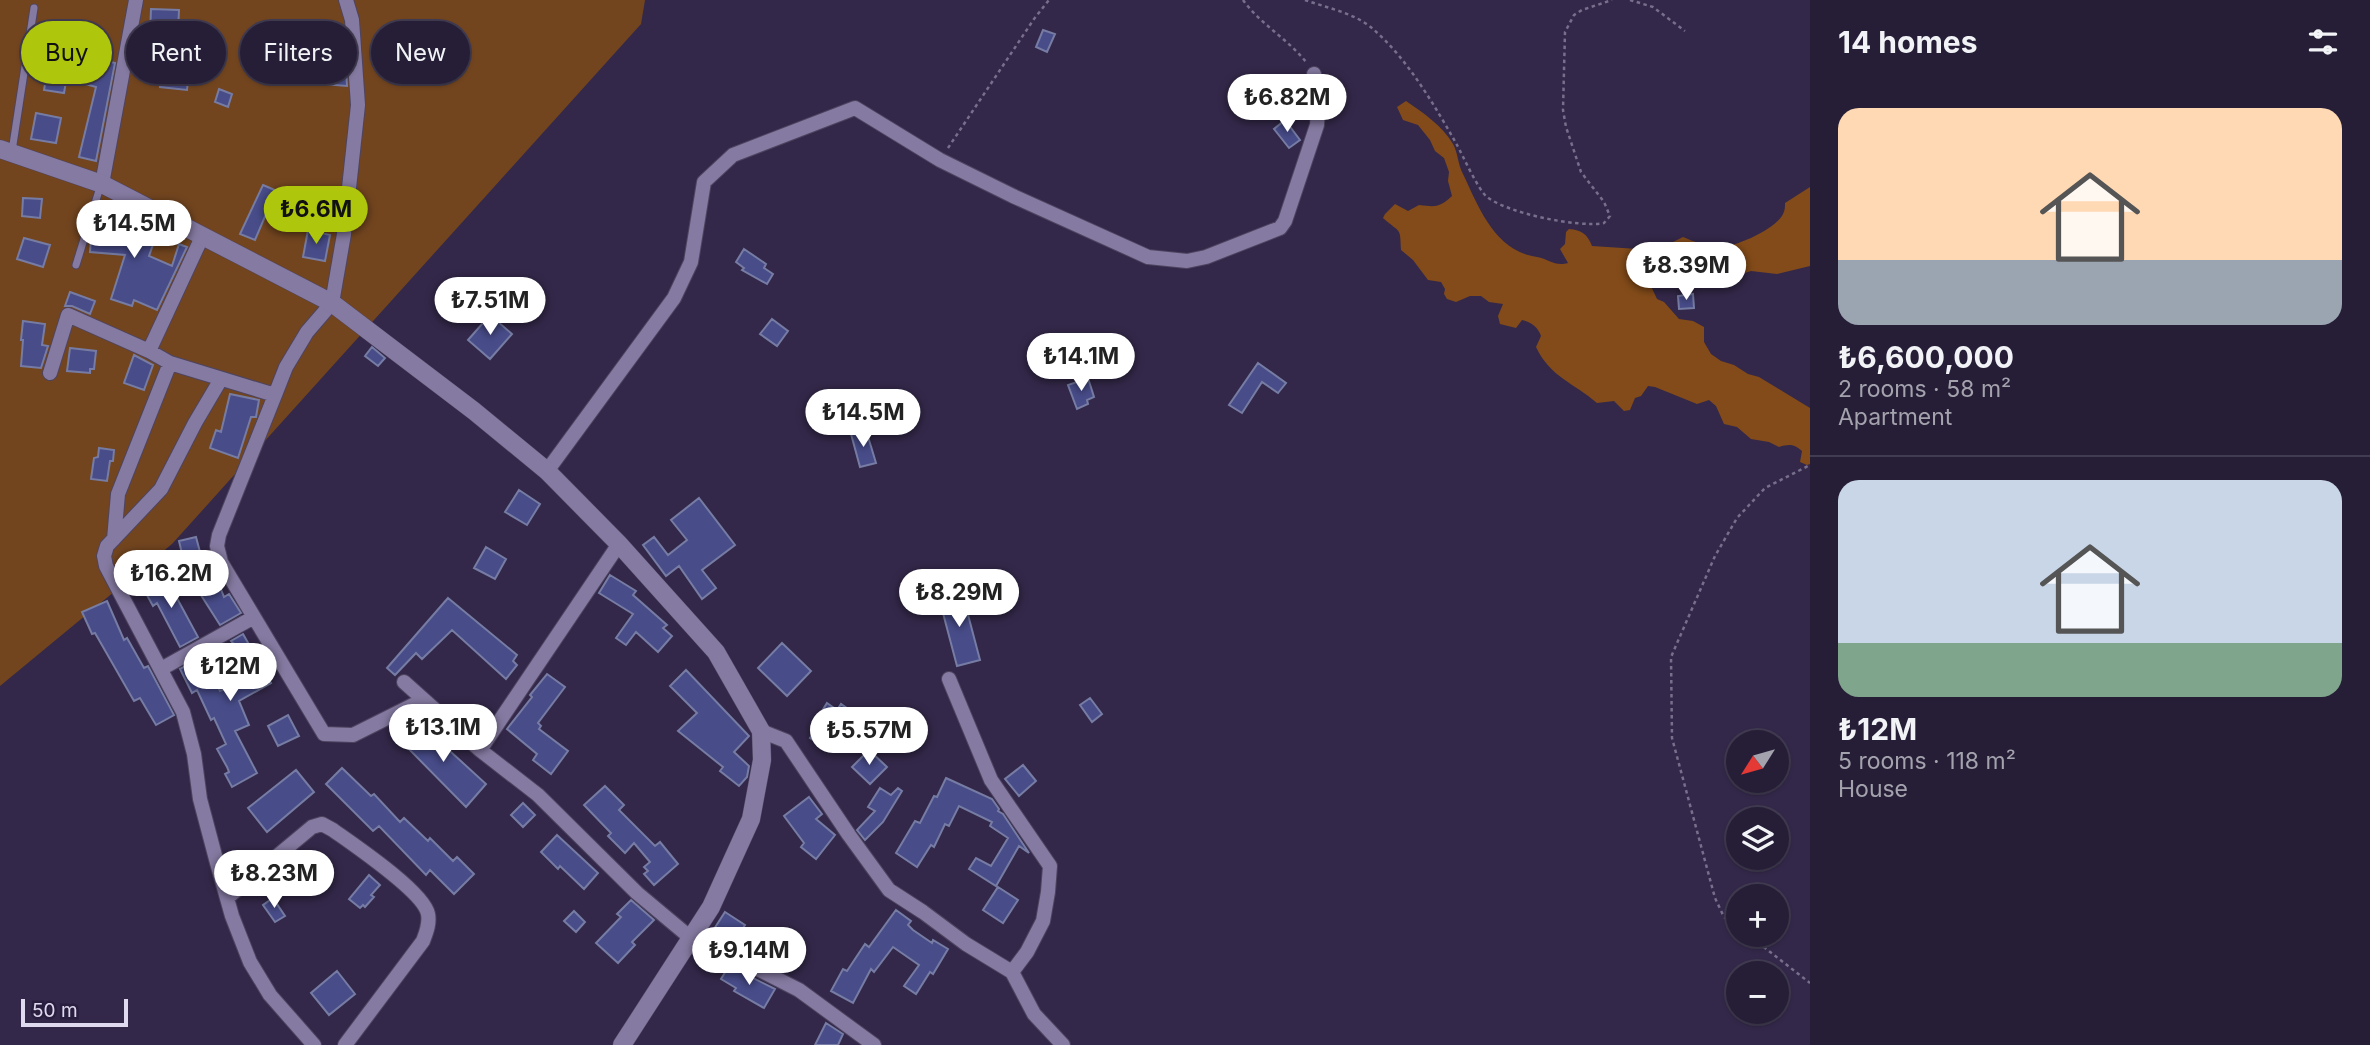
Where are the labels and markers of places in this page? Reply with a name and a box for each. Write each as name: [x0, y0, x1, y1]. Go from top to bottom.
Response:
pin: ₺6.82M: [1230, 74, 1344, 134]
pin: ₺6.6M: [267, 187, 365, 246]
pin: ₺14.5M: [77, 201, 191, 260]
pin: ₺8.39M: [1629, 243, 1743, 302]
pin: ₺7.51M: [433, 278, 547, 337]
pin: ₺14.1M: [1024, 334, 1138, 393]
pin: ₺14.5M: [806, 390, 920, 449]
pin: ₺16.2M: [114, 550, 228, 610]
pin: ₺8.29M: [902, 570, 1016, 629]
pin: ₺12M: [189, 644, 271, 703]
pin: ₺13.1M: [386, 704, 500, 764]
pin: ₺5.57M: [812, 708, 926, 767]
pin: ₺8.23M: [217, 850, 331, 910]
pin: ₺9.14M: [692, 928, 806, 987]

